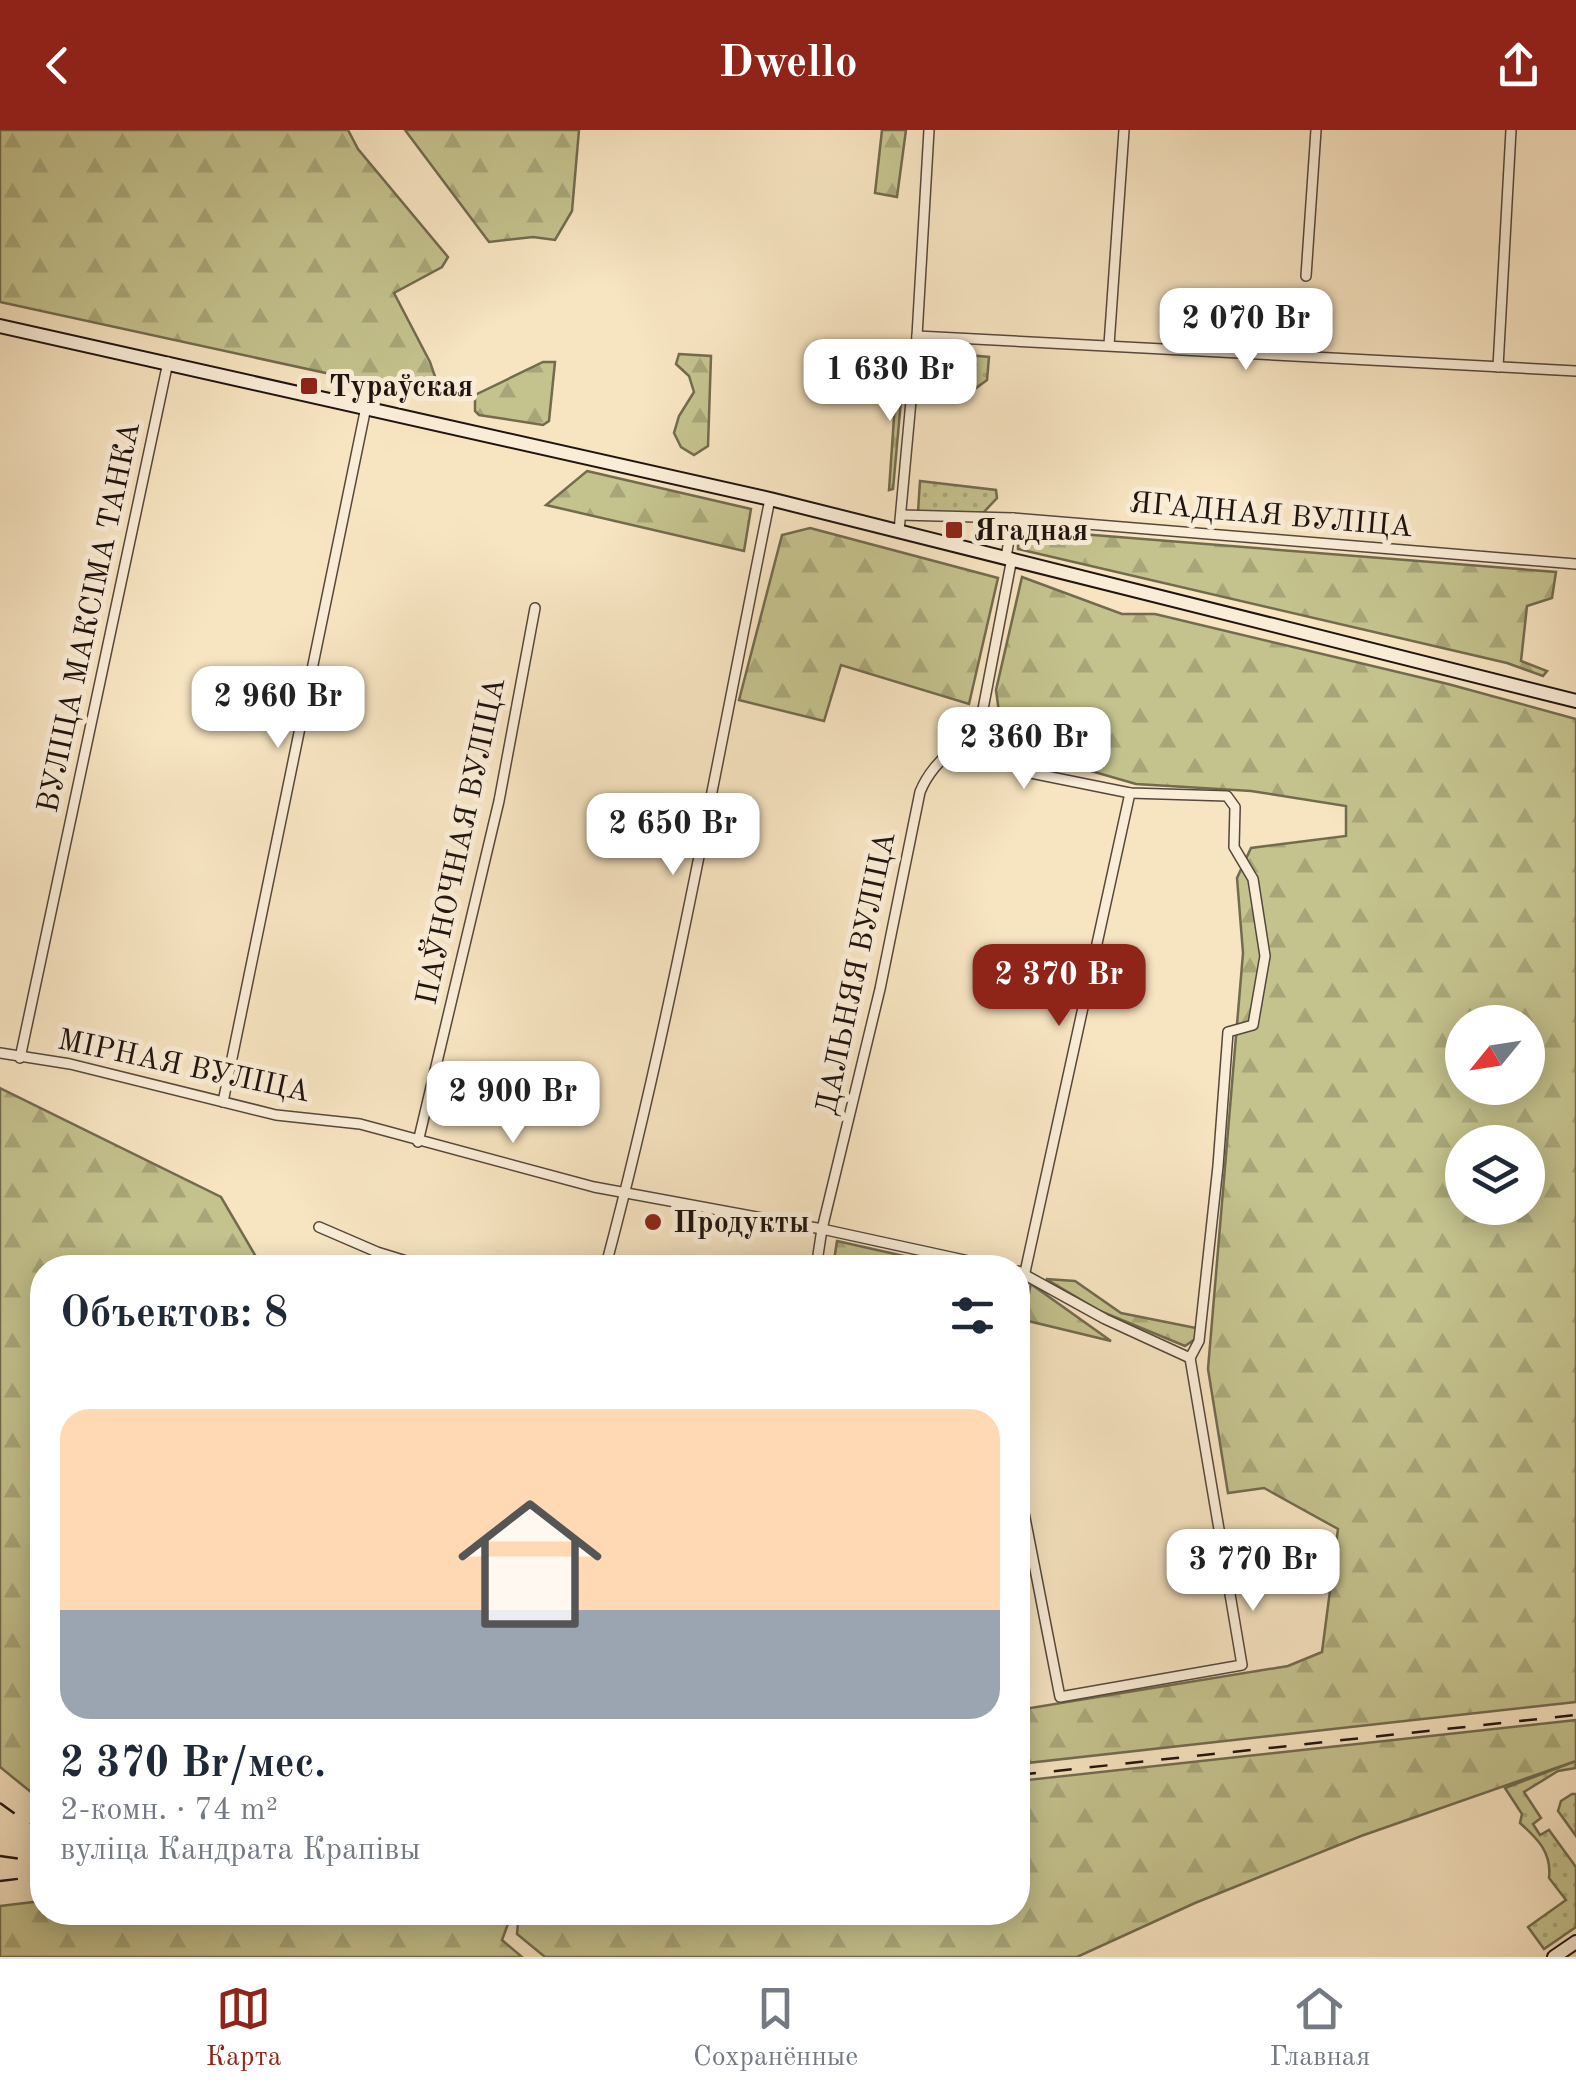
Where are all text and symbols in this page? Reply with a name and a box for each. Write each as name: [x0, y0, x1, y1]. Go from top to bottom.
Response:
icon: back: [30, 38, 85, 93]
icon: share: [1491, 38, 1546, 93]
text: Dwello: [718, 42, 858, 87]
pin: 2 070 Br: [1143, 288, 1349, 373]
text: 2 070 Br: [1182, 304, 1310, 336]
pin: 1 630 Br: [787, 339, 993, 424]
text: 1 630 Br: [826, 355, 954, 387]
place label: Тураўская: [329, 373, 473, 403]
marker: Тураўская: [298, 375, 320, 397]
street label: ВУЛІЦА МАКСІМА ТАНКА: [34, 419, 146, 815]
street label: ЯГАДНАЯ ВУЛІЦА: [1128, 489, 1414, 543]
place label: Ягадная: [974, 517, 1088, 547]
marker: Ягадная: [943, 519, 965, 541]
pin: 2 960 Br: [175, 666, 381, 751]
street label: ПАЎНОЧНАЯ ВУЛІЦА: [407, 674, 511, 1008]
text: 2 960 Br: [214, 682, 342, 714]
pin: 2 360 Br: [921, 707, 1127, 792]
text: 2 360 Br: [960, 723, 1088, 755]
pin: 2 650 Br: [570, 793, 776, 878]
text: 2 650 Br: [609, 809, 737, 841]
street label: ДАЛЬНЯЯ ВУЛІЦА: [812, 829, 902, 1118]
pin: 2 370 Br: [956, 944, 1162, 1029]
text: 2 370 Br: [995, 960, 1123, 992]
north arrow: [1445, 1005, 1545, 1105]
map controls: [1445, 1005, 1545, 1225]
street label: МІРНАЯ ВУЛІЦА: [55, 1026, 313, 1108]
pin: 2 900 Br: [410, 1061, 616, 1146]
text: 2 900 Br: [449, 1077, 577, 1109]
button: layers: [1445, 1125, 1545, 1225]
place label: Продукты: [673, 1209, 810, 1239]
marker: Продукты: [642, 1211, 664, 1233]
icon: filters: [945, 1288, 1000, 1343]
text: Объектов: 8: [60, 1294, 288, 1336]
icon: home: [440, 1474, 620, 1654]
pin: 3 770 Br: [1150, 1529, 1356, 1614]
text: 3 770 Br: [1189, 1545, 1317, 1577]
text: 2 370 Br/мес.: [60, 1744, 326, 1786]
text: 2-комн. · 74 m²: [60, 1795, 278, 1827]
text: вуліца Кандрата Крапівы: [60, 1835, 421, 1867]
tab: Карта: [206, 1981, 282, 2076]
tab: Сохранённые: [693, 1981, 858, 2076]
tab: Главная: [1270, 1981, 1370, 2076]

